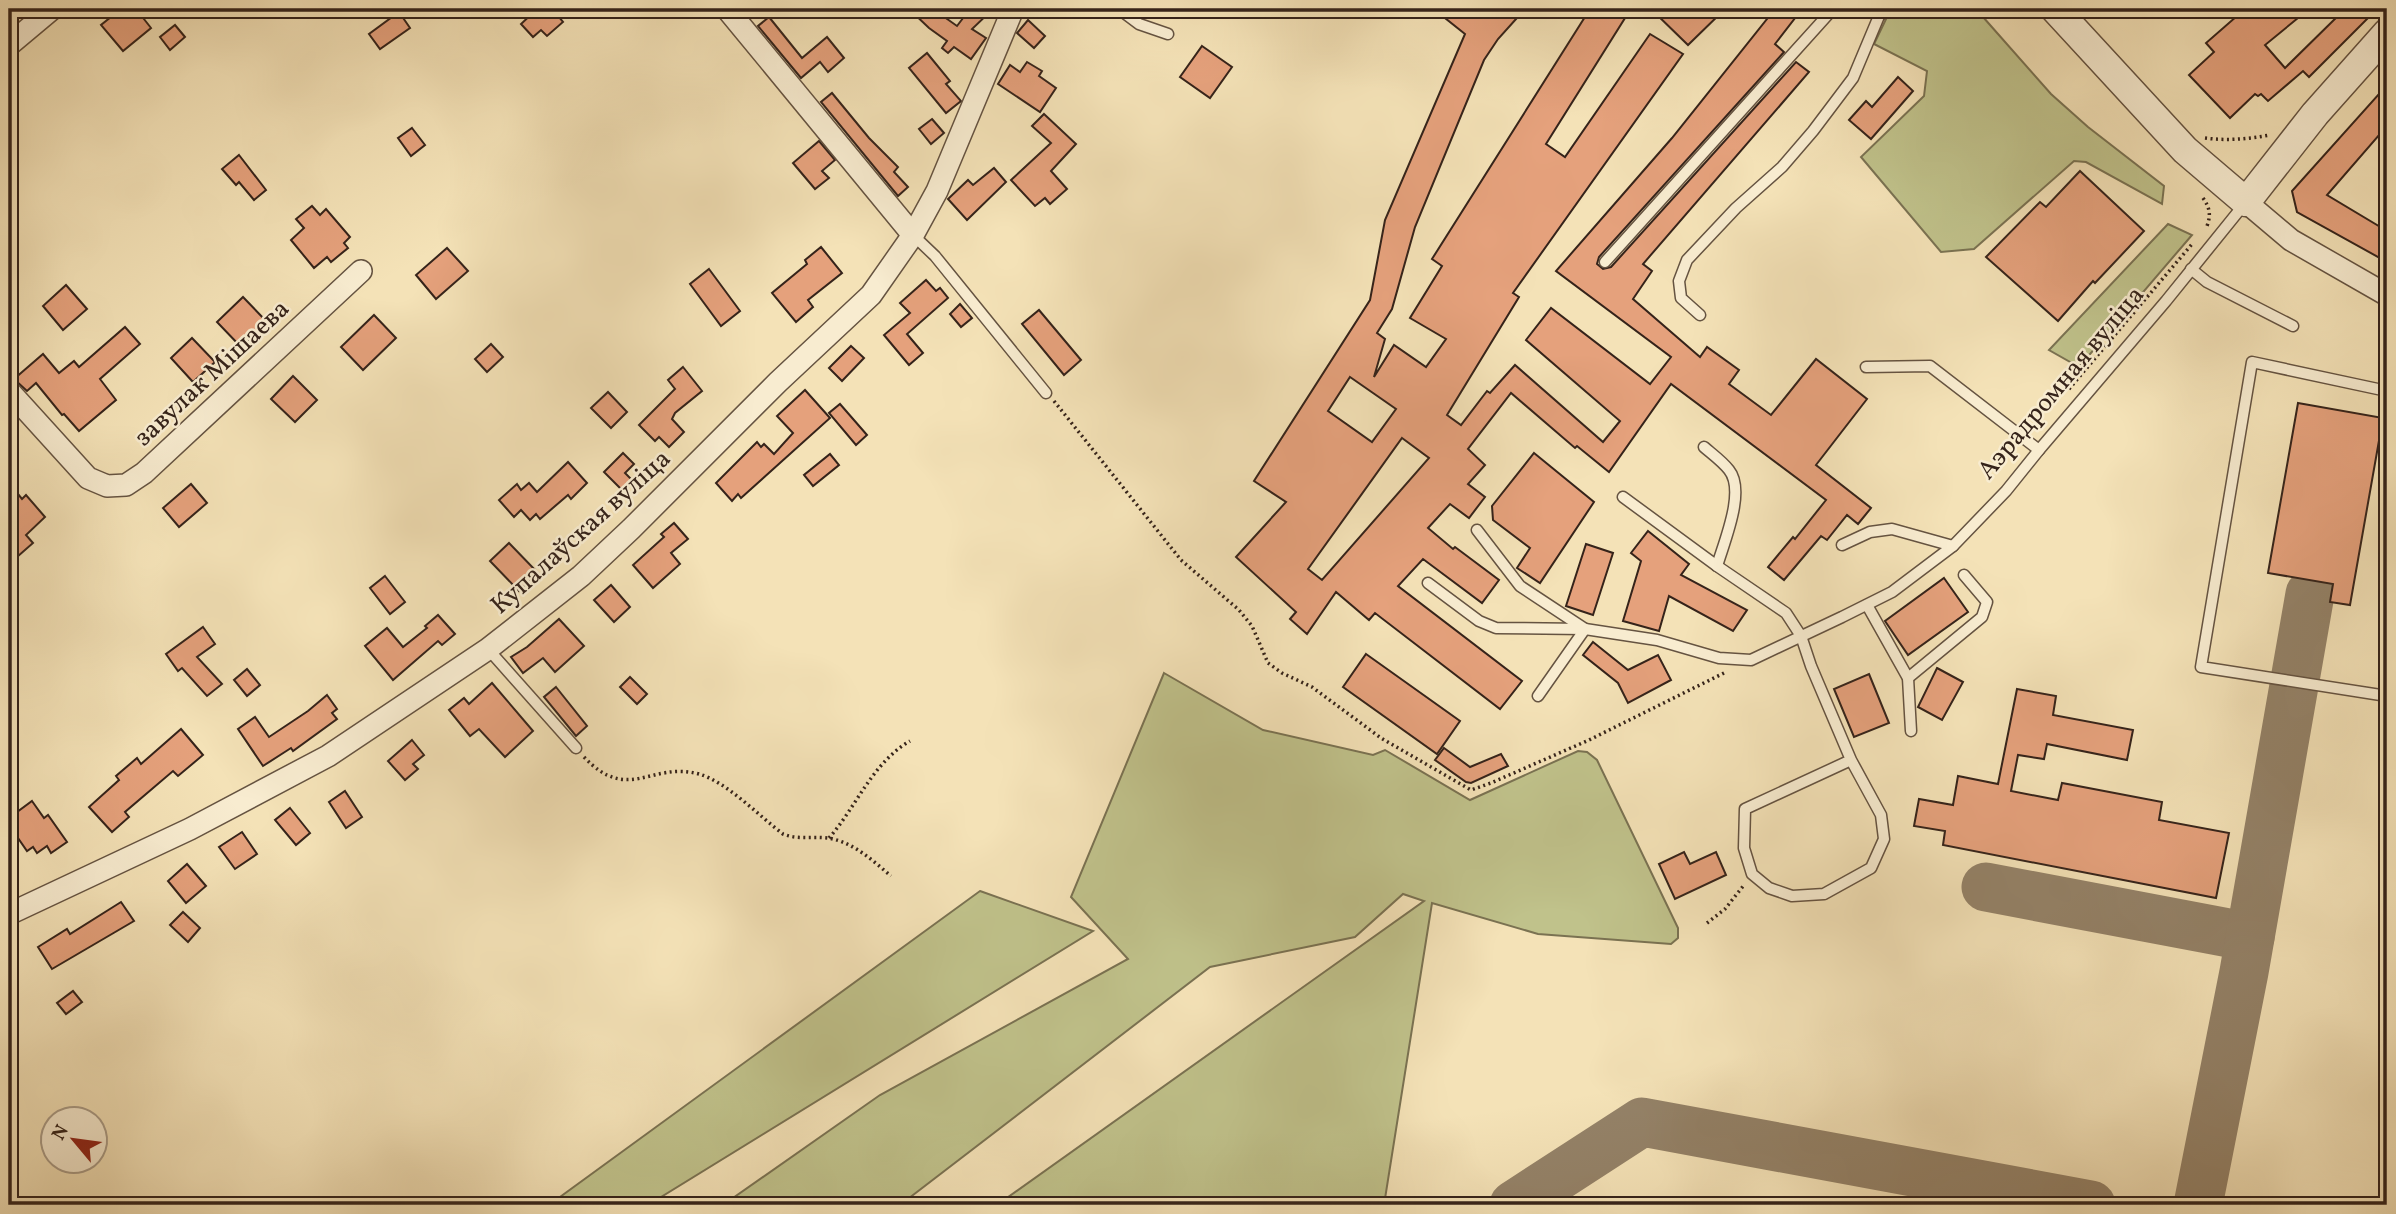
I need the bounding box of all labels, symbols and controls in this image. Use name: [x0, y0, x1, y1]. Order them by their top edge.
street label: Аэрадромная вуліца: [1970, 279, 2153, 488]
street label: завулак Мішаева: [127, 292, 298, 455]
street label: Купалаўская вуліца: [483, 442, 679, 623]
north arrow: [38, 1106, 108, 1176]
text: N: [46, 1120, 76, 1145]

